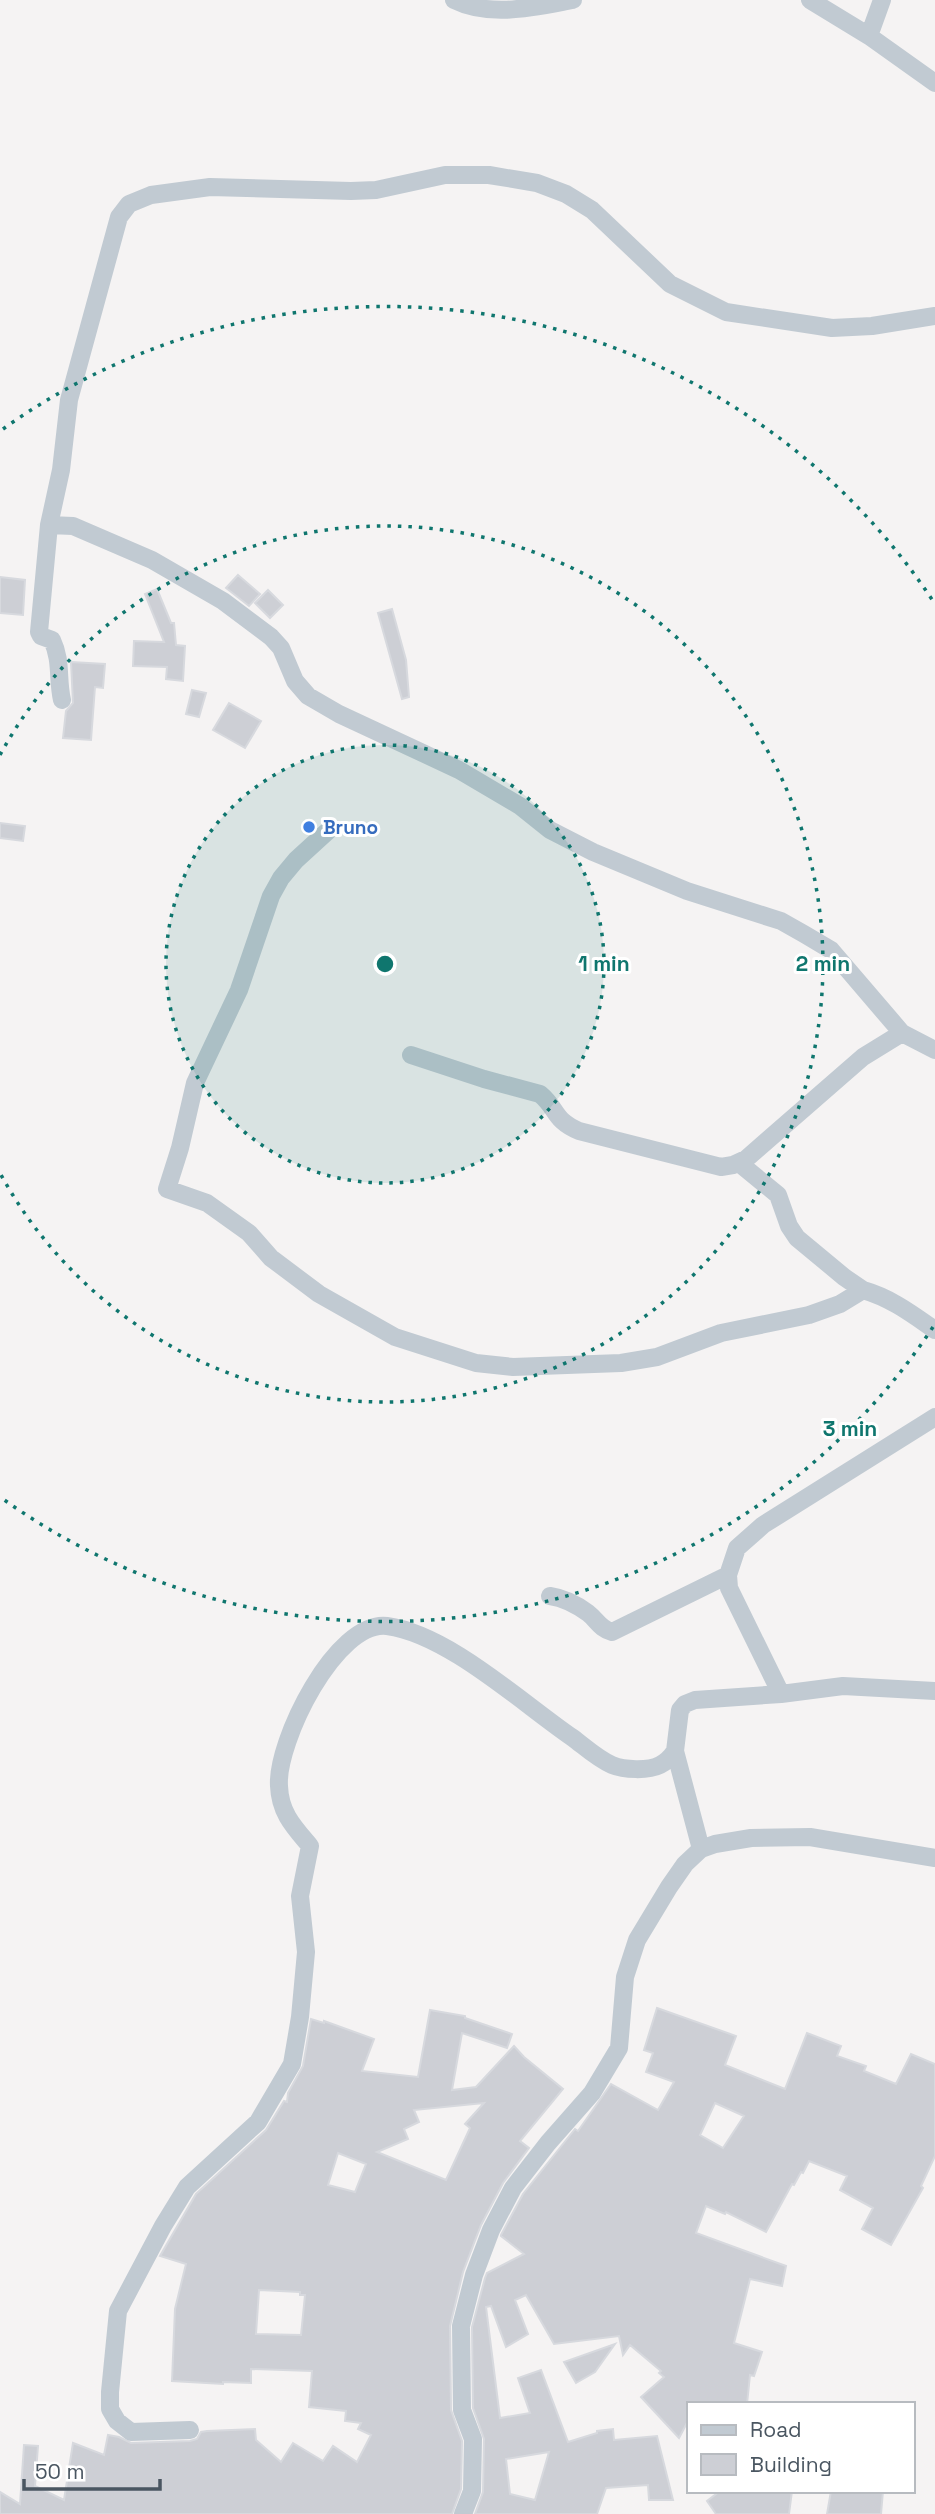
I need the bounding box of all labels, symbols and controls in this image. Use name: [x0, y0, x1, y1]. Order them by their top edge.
place label: Bruno: [323, 815, 378, 840]
marker: Bruno: [301, 819, 317, 835]
text: 1 min: [578, 950, 630, 977]
text: 2 min: [796, 950, 850, 977]
centre of rings: [373, 952, 397, 976]
text: 3 min: [823, 1415, 877, 1442]
legend: [687, 2402, 914, 2493]
text: Road: [750, 2416, 802, 2443]
scale bar: [24, 2448, 161, 2492]
text: Building: [750, 2451, 832, 2478]
text: 50 m: [35, 2458, 85, 2485]

